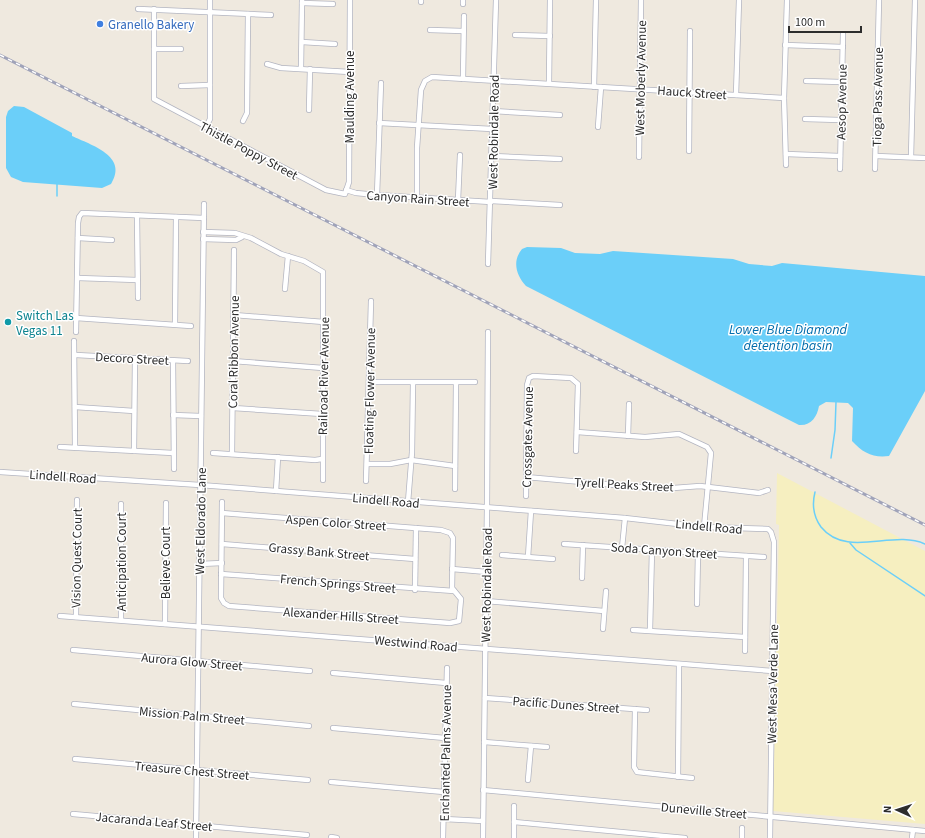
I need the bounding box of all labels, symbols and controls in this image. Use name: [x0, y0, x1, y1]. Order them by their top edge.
scale bar: [789, 8, 861, 34]
text: 100 m: [795, 14, 825, 31]
place label: Granello Bakery: [108, 16, 194, 34]
marker: Granello Bakery: [95, 19, 105, 29]
street label: West Moberly Avenue: [631, 20, 651, 136]
street label: Tioga Pass Avenue: [868, 47, 888, 147]
street label: Maulding Avenue: [341, 50, 359, 144]
street label: Aesop Avenue: [832, 64, 852, 140]
street label: West Robindale Road: [484, 75, 504, 190]
street label: Hauck Street: [657, 82, 728, 104]
street label: Thistle Poppy Street: [196, 117, 301, 185]
street label: Canyon Rain Street: [366, 186, 471, 212]
street label: Coral Ribbon Avenue: [224, 295, 244, 409]
place label: Switch Las Vegas 11: [16, 307, 74, 340]
marker: Switch Las Vegas 11: [3, 317, 13, 327]
street label: Railroad River Avenue: [314, 317, 334, 435]
water label: Lower Blue Diamond detention basin: [729, 320, 848, 356]
street label: Floating Flower Avenue: [360, 328, 380, 454]
street label: Decoro Street: [95, 348, 170, 370]
street label: Crossgates Avenue: [518, 386, 538, 488]
street label: Lindell Road: [29, 466, 97, 488]
street label: West Eldorado Lane: [191, 467, 211, 575]
street label: Tyrell Peaks Street: [574, 473, 675, 497]
street label: Lindell Road: [352, 489, 420, 513]
street label: Vision Quest Court: [67, 507, 87, 608]
street label: Aspen Color Street: [285, 511, 387, 536]
street label: Anticipation Court: [113, 512, 131, 612]
street label: Lindell Road: [675, 515, 743, 539]
street label: Believe Court: [157, 526, 175, 599]
street label: West Robindale Road: [477, 528, 497, 643]
street label: Soda Canyon Street: [610, 538, 718, 564]
street label: Grassy Bank Street: [268, 539, 371, 565]
street label: French Springs Street: [279, 570, 397, 598]
street label: Alexander Hills Street: [283, 603, 400, 629]
street label: West Mesa Verde Lane: [763, 624, 783, 744]
street label: Westwind Road: [373, 631, 458, 657]
street label: Aurora Glow Street: [140, 649, 244, 675]
street label: Enchanted Palms Avenue: [436, 685, 456, 822]
street label: Pacific Dunes Street: [512, 692, 621, 718]
street label: Mission Palm Street: [138, 702, 246, 730]
street label: Treasure Chest Street: [134, 757, 251, 785]
north arrow: [877, 790, 917, 830]
street label: Duneville Street: [660, 798, 748, 824]
text: N: [880, 805, 895, 814]
street label: Jacaranda Leaf Street: [95, 808, 214, 836]

